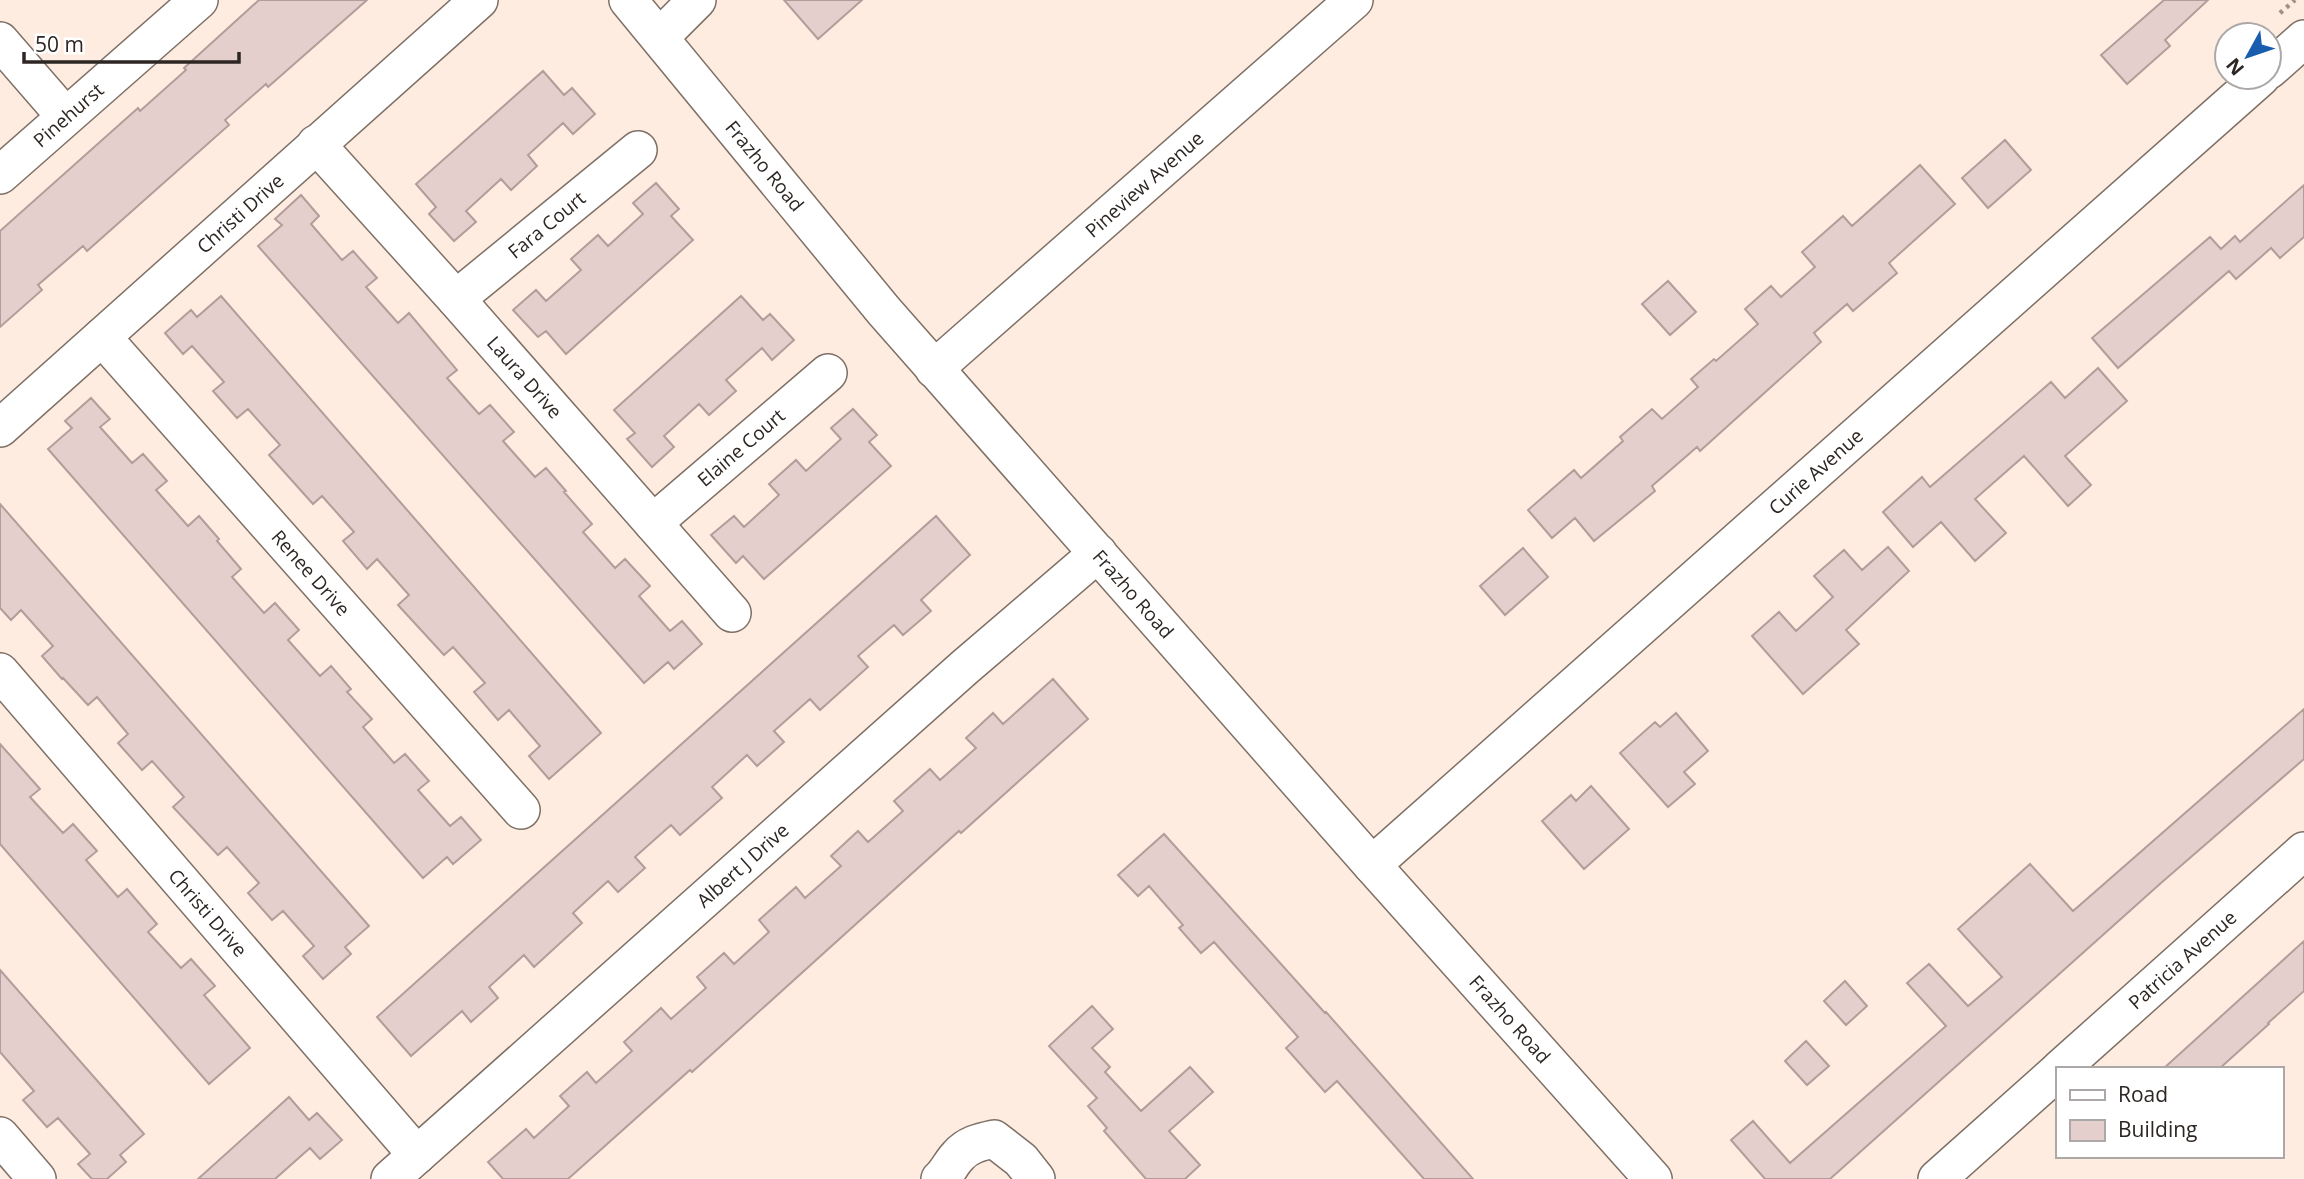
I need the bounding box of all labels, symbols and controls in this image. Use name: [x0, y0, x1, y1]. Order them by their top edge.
scale bar: [24, 21, 240, 65]
north arrow: [2213, 21, 2283, 91]
text: 50 m: [35, 30, 84, 58]
text: N: [2220, 53, 2250, 81]
street label: Pinehurst: [28, 77, 109, 153]
street label: Frazho Road: [720, 115, 810, 217]
street label: Pineview Avenue: [1080, 125, 1209, 243]
street label: Christi Drive: [191, 168, 289, 259]
street label: Fara Court: [502, 185, 591, 264]
street label: Laura Drive: [481, 330, 568, 424]
street label: Elaine Court: [692, 402, 791, 492]
street label: Curie Avenue: [1763, 423, 1869, 521]
street label: Renee Drive: [266, 524, 356, 621]
street label: Frazho Road: [1087, 544, 1180, 644]
street label: Albert J Drive: [691, 817, 794, 913]
street label: Christi Drive: [163, 863, 253, 962]
street label: Patricia Avenue: [2123, 904, 2242, 1015]
street label: Frazho Road: [1463, 969, 1556, 1069]
legend: [2056, 1067, 2283, 1158]
text: Road: [2118, 1080, 2168, 1108]
text: Building: [2118, 1115, 2197, 1143]

